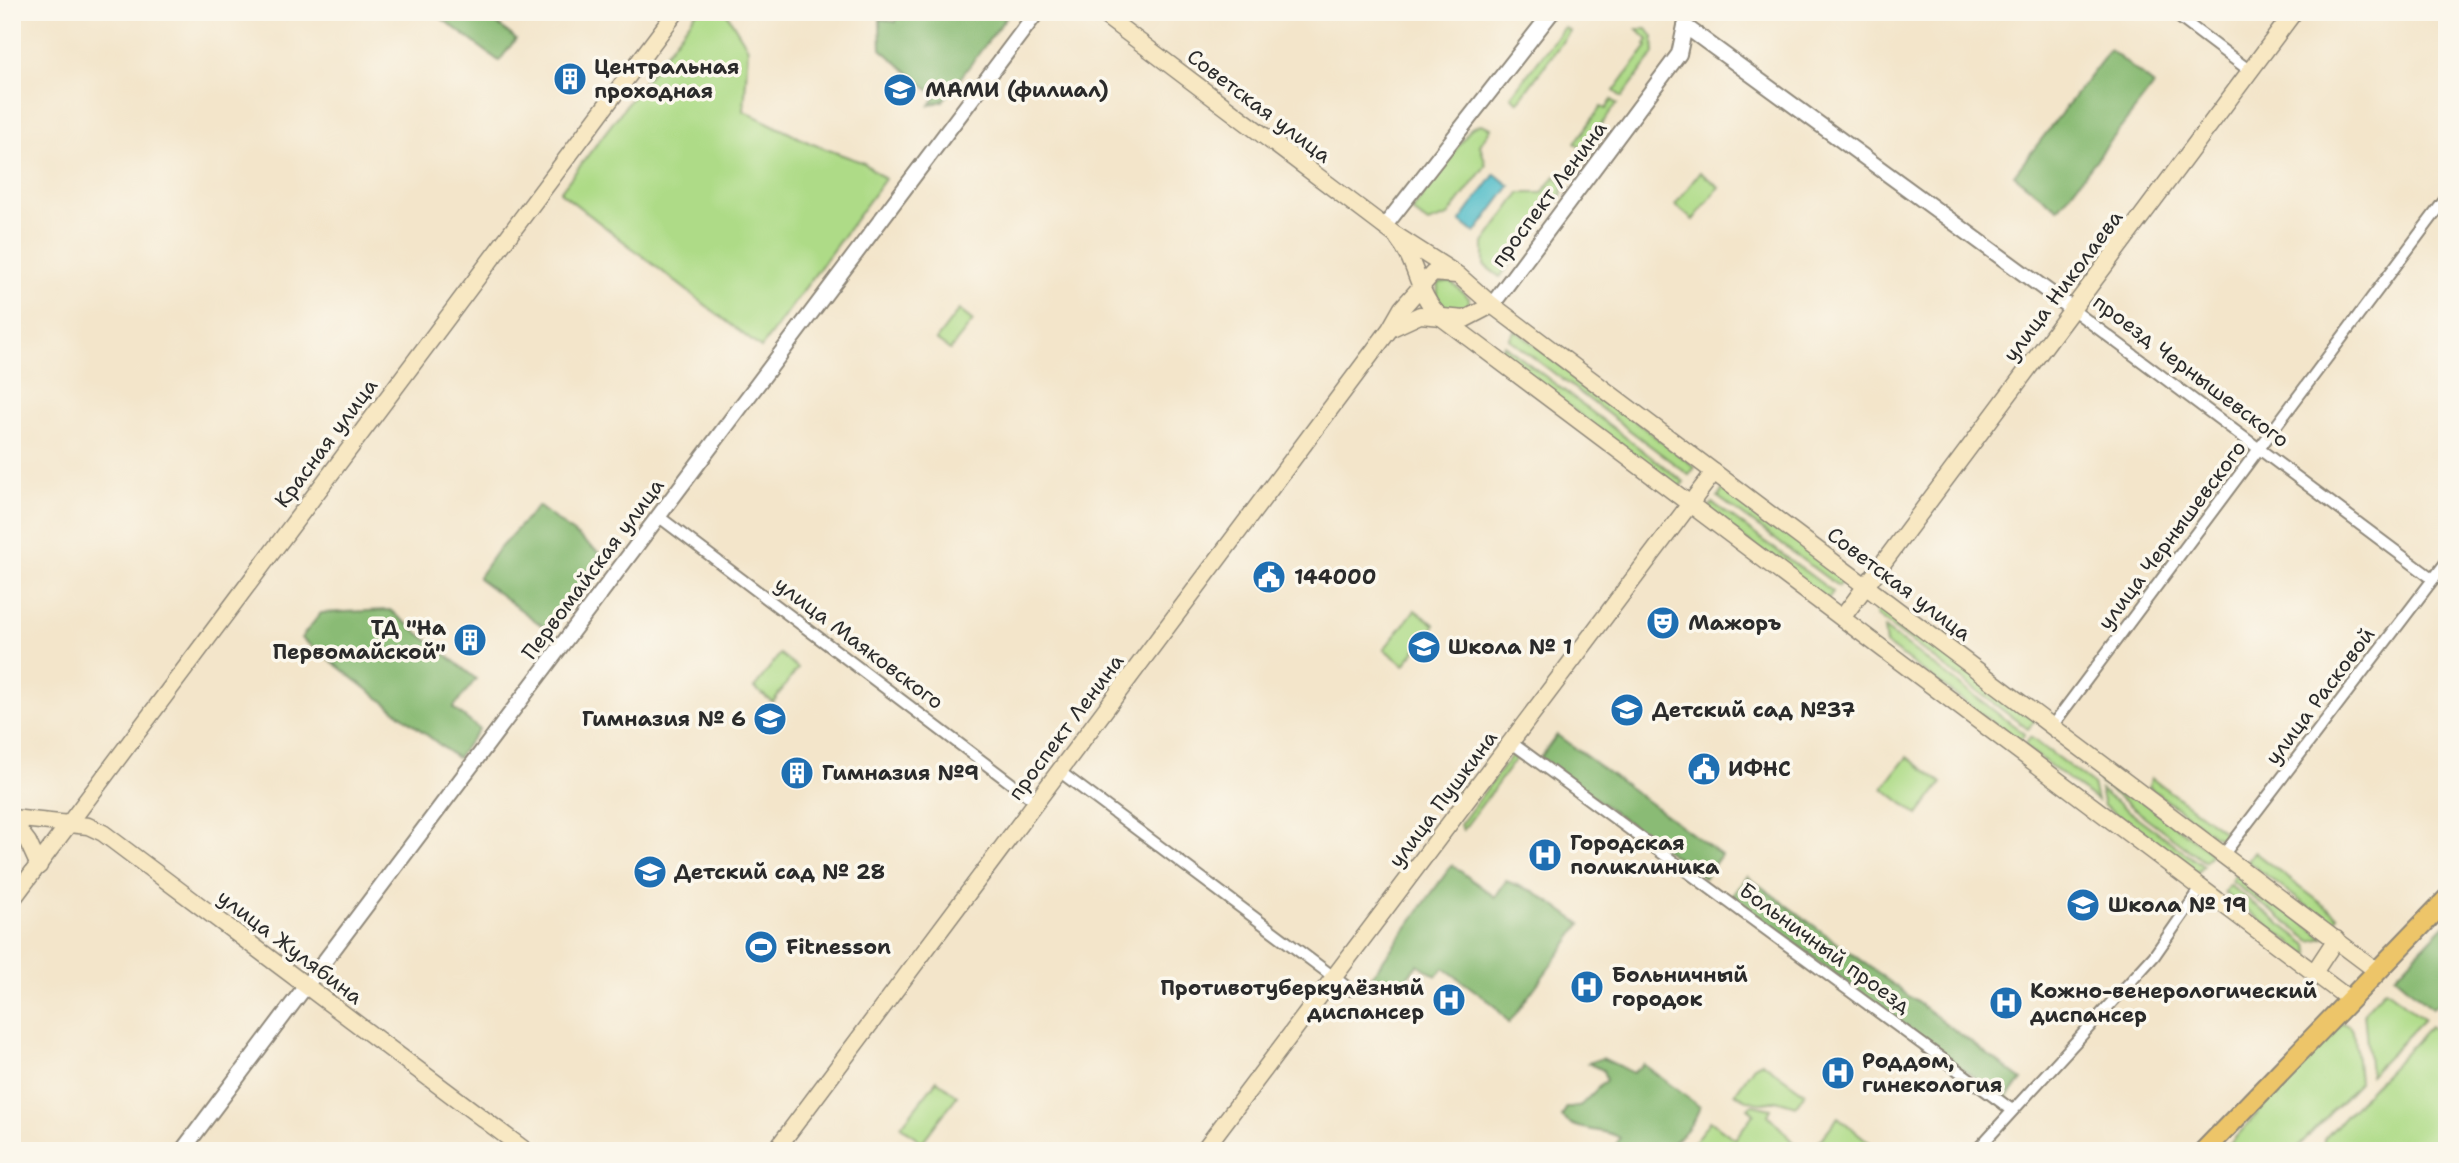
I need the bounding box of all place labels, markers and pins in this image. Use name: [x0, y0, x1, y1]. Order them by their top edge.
place label: Центральная проходная: [594, 53, 739, 105]
building icon: Центральная проходная: [551, 60, 589, 98]
school or university icon: МАМИ (филиал): [881, 71, 919, 109]
place label: МАМИ (филиал): [925, 76, 1109, 104]
public building icon: 144000: [1250, 558, 1288, 596]
place label: 144000: [1294, 563, 1376, 591]
theatre icon: Мажоръ: [1644, 604, 1682, 642]
place label: Мажоръ: [1688, 609, 1781, 637]
place label: ТД "На Первомайской": [273, 614, 447, 666]
building icon: ТД "На Первомайской": [451, 621, 489, 659]
school or university icon: Школа № 1: [1405, 628, 1443, 666]
place label: Школа № 1: [1448, 633, 1572, 661]
school or university icon: Детский сад №37: [1608, 691, 1646, 729]
place label: Детский сад №37: [1652, 696, 1856, 724]
school or university icon: Гимназия № 6: [751, 700, 789, 738]
place label: Гимназия № 6: [582, 705, 746, 733]
public building icon: ИФНС: [1685, 750, 1723, 788]
building icon: Гимназия №9: [778, 754, 816, 792]
place label: ИФНС: [1728, 755, 1791, 783]
place label: Гимназия №9: [822, 759, 979, 787]
place label: Городская поликлиника: [1570, 829, 1720, 881]
hospital icon: Городская поликлиника: [1526, 836, 1564, 874]
school or university icon: Детский сад № 28: [631, 853, 669, 891]
place label: Детский сад № 28: [674, 858, 885, 886]
school or university icon: Школа № 19: [2064, 886, 2102, 924]
place label: Школа № 19: [2108, 891, 2247, 919]
sports icon: Fitnesson: [742, 928, 780, 966]
place label: Fitnesson: [786, 933, 891, 961]
place label: Больничный городок: [1612, 961, 1748, 1013]
hospital icon: Больничный городок: [1568, 968, 1606, 1006]
place label: Противотуберкулёзный диспансер: [1161, 974, 1424, 1026]
place label: Кожно-венерологический диспансер: [2030, 977, 2318, 1029]
hospital icon: Противотуберкулёзный диспансер: [1430, 981, 1468, 1019]
hospital icon: Кожно-венерологический диспансер: [1987, 984, 2025, 1022]
place label: Роддом, гинекология: [1862, 1047, 2002, 1099]
hospital icon: Роддом, гинекология: [1819, 1054, 1857, 1092]

